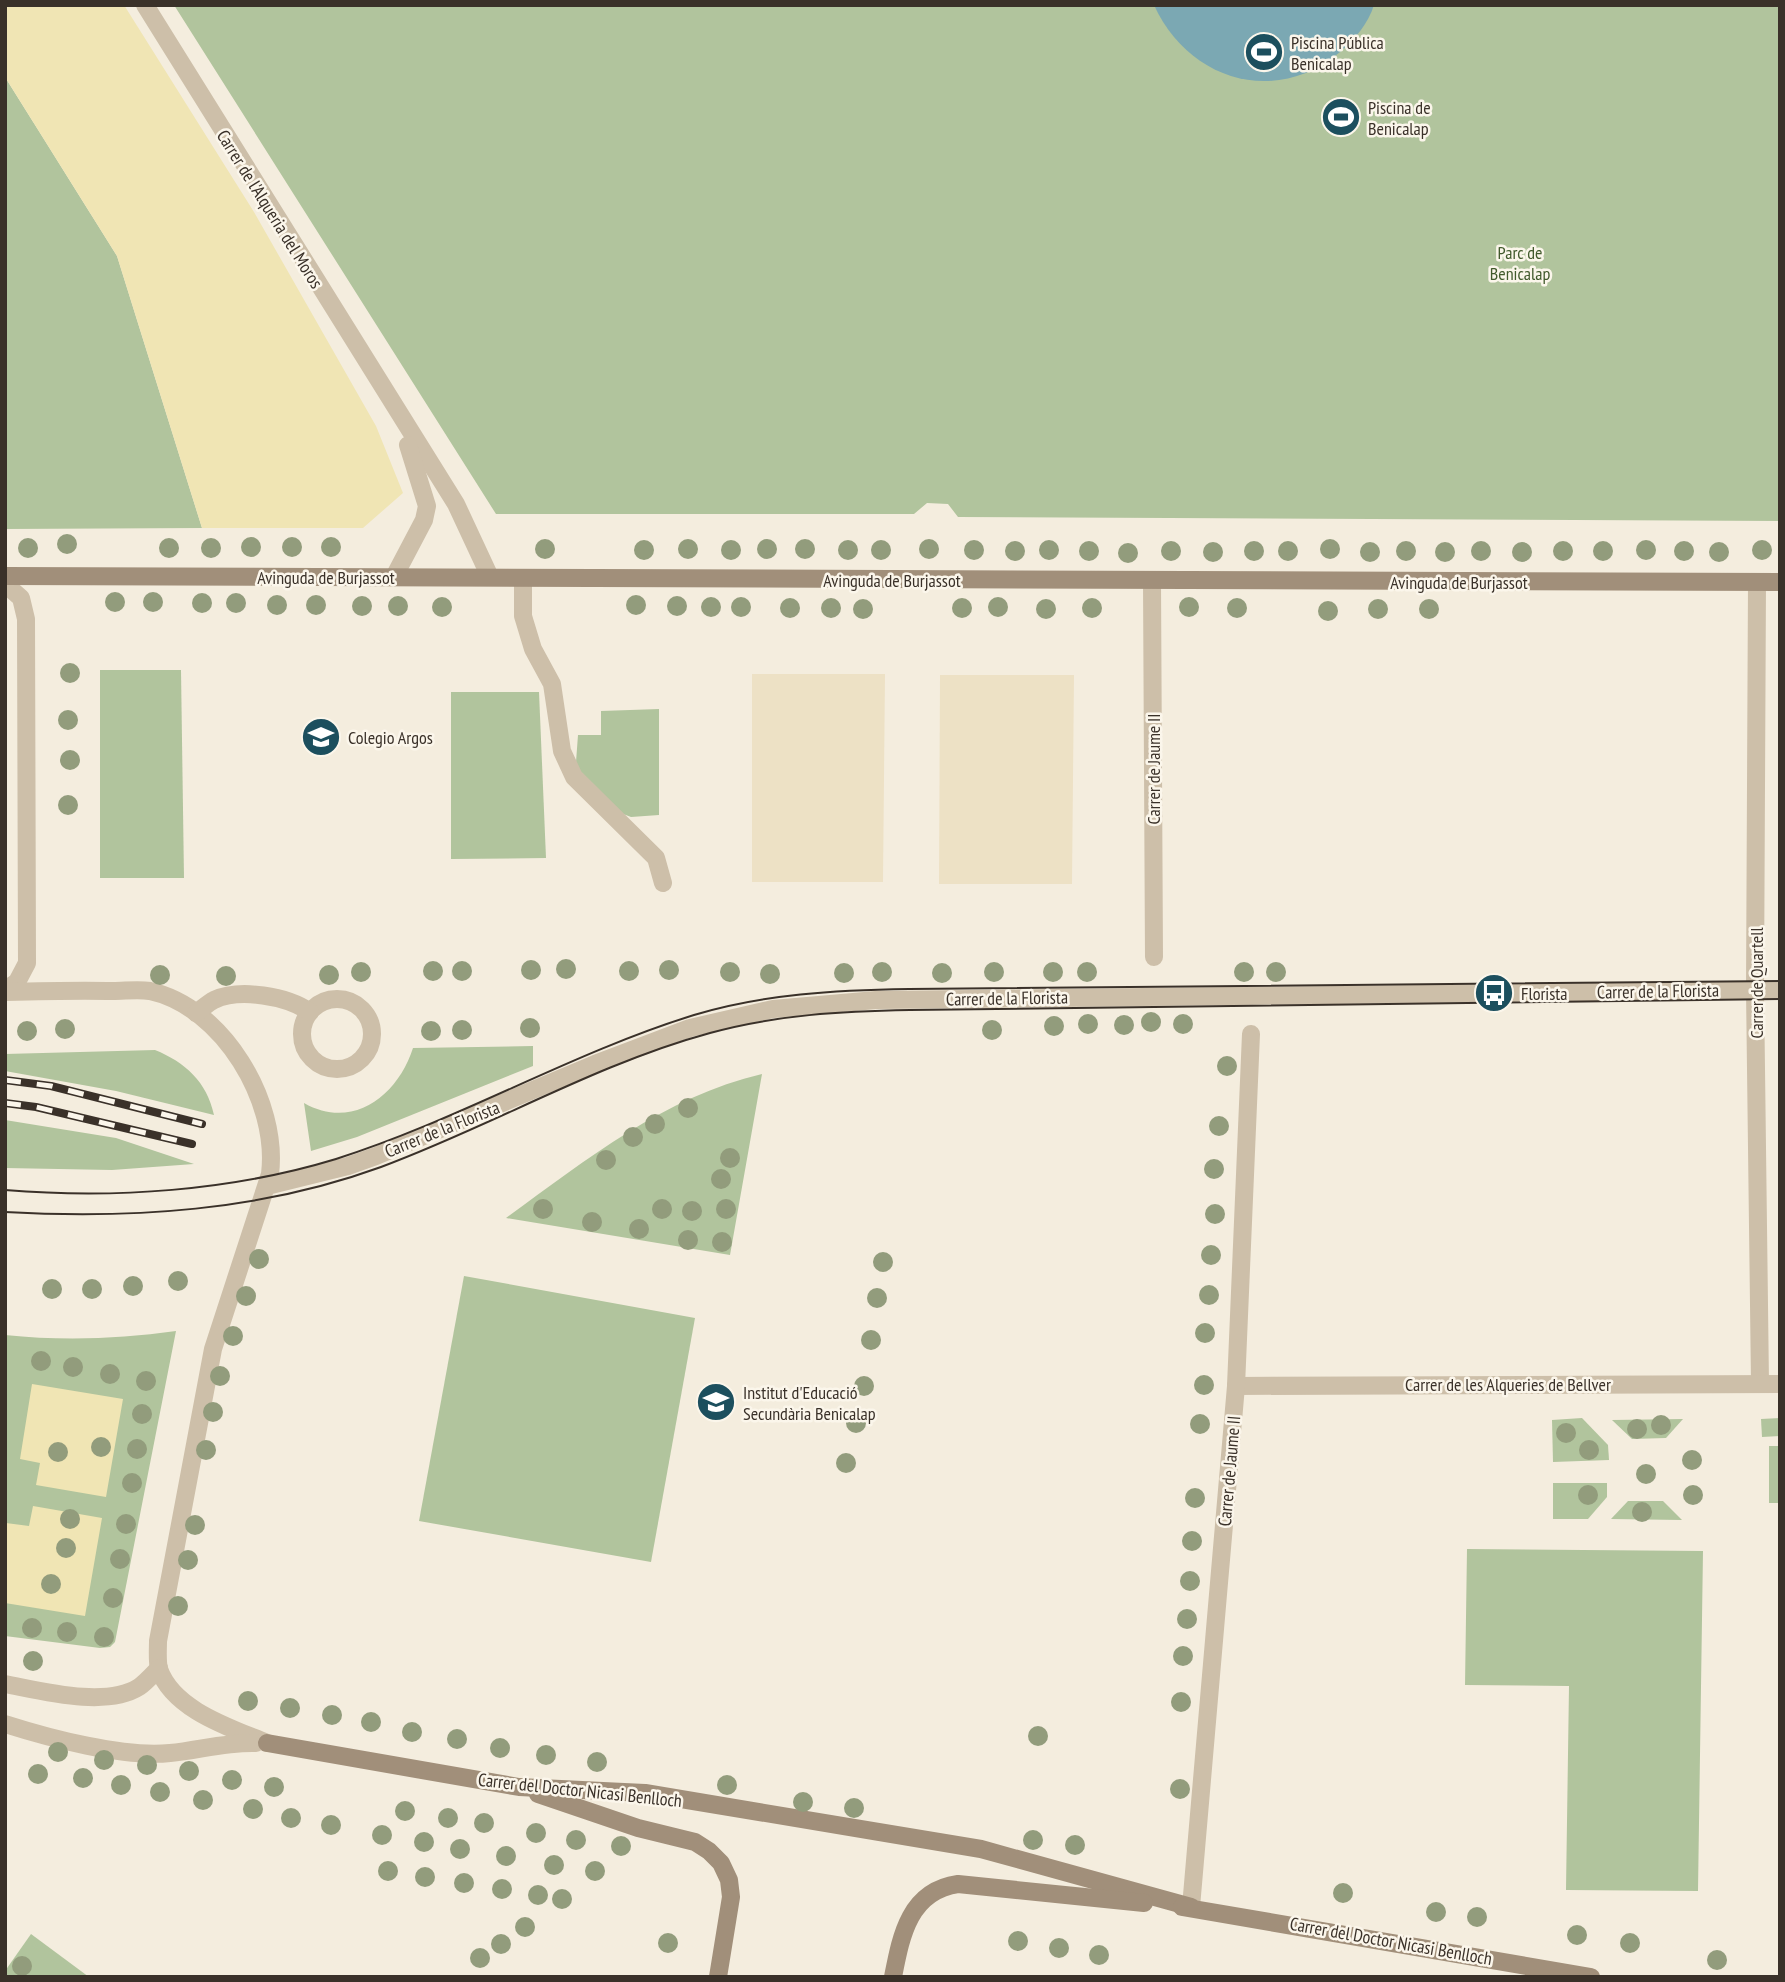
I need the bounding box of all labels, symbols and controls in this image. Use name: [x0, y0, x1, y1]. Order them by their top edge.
sports icon: Piscina Pública Benicalap: [1243, 31, 1285, 73]
place label: Piscina Pública Benicalap: [1291, 31, 1384, 75]
sports icon: Piscina de Benicalap: [1320, 96, 1362, 138]
place label: Piscina de Benicalap: [1368, 96, 1431, 140]
street label: Carrer de l'Alqueria del Moros: [212, 125, 328, 293]
park label: Parc de Benicalap: [1490, 241, 1550, 285]
street label: Avinguda de Burjassot: [257, 566, 395, 589]
street label: Avinguda de Burjassot: [823, 569, 961, 592]
street label: Avinguda de Burjassot: [1390, 571, 1528, 594]
street label: Carrer de Jaume II: [1142, 713, 1165, 825]
school or university icon: Colegio Argos: [300, 716, 342, 758]
place label: Colegio Argos: [348, 726, 433, 749]
street label: Carrer de Quartell: [1745, 927, 1768, 1039]
bus stop icon: Florista: [1473, 972, 1515, 1014]
street label: Carrer de la Florista: [1597, 978, 1719, 1004]
place label: Florista: [1521, 982, 1567, 1005]
street label: Carrer de la Florista: [946, 985, 1068, 1011]
street label: Carrer de la Florista: [381, 1095, 503, 1163]
street label: Carrer de les Alqueries de Bellver: [1405, 1373, 1611, 1396]
school or university icon: Institut d'Educació Secundària Benicalap: [695, 1381, 737, 1423]
place label: Institut d'Educació Secundària Benicalap: [743, 1381, 876, 1425]
street label: Carrer de Jaume II: [1213, 1415, 1245, 1527]
street label: Carrer del Doctor Nicasi Benlloch: [477, 1768, 683, 1812]
street label: Carrer del Doctor Nicasi Benlloch: [1288, 1912, 1494, 1970]

